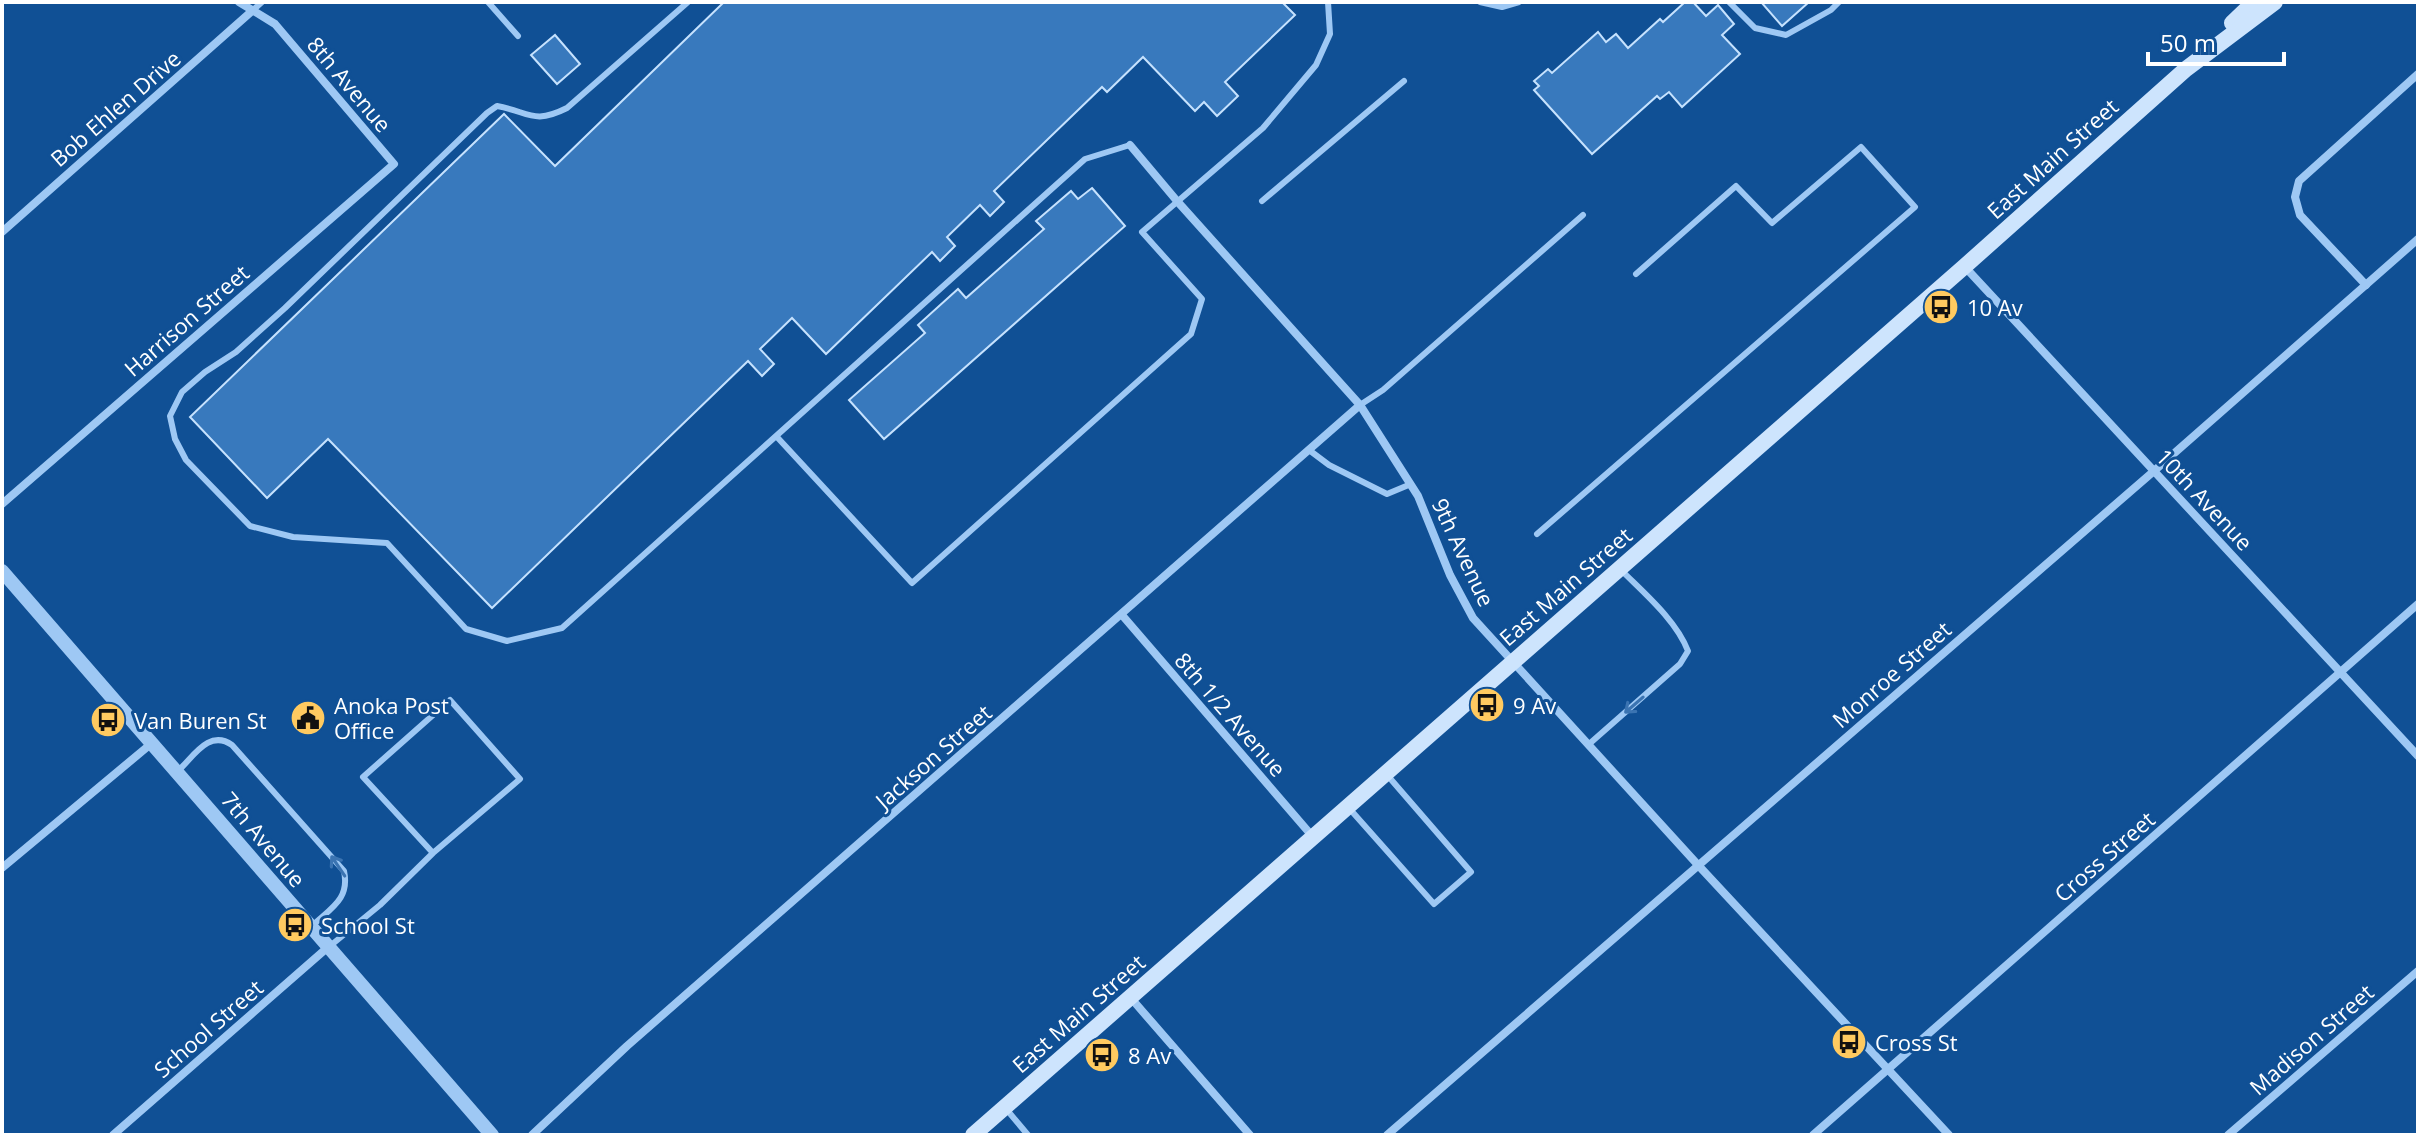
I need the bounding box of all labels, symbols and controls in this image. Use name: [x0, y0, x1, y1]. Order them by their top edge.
scale bar: [2148, 16, 2284, 66]
text: 50 m: [2160, 26, 2216, 59]
street label: 8th Avenue: [301, 30, 399, 138]
street label: Bob Ehlen Drive: [44, 43, 186, 173]
street label: East Main Street: [1980, 91, 2124, 225]
street label: Harrison Street: [117, 257, 255, 383]
bus stop icon: 10 Av: [1922, 288, 1960, 326]
place label: 10 Av: [1967, 292, 2023, 322]
street label: 10th Avenue: [2150, 442, 2260, 556]
street label: 9th Avenue: [1426, 493, 1502, 611]
street label: East Main Street: [1492, 520, 1638, 652]
street label: Monroe Street: [1825, 614, 1957, 734]
street label: 8th 1/2 Avenue: [1169, 646, 1293, 782]
bus stop icon: 9 Av: [1468, 686, 1506, 724]
place label: Anoka Post Office: [334, 690, 449, 745]
place label: 9 Av: [1513, 690, 1556, 720]
one-way arrow: [1625, 695, 1645, 713]
street label: Jackson Street: [867, 697, 998, 816]
public building icon: Anoka Post Office: [289, 699, 327, 737]
bus stop icon: Van Buren St: [89, 701, 127, 739]
place label: Van Buren St: [134, 705, 267, 735]
street label: 7th Avenue: [215, 785, 313, 893]
street label: Cross Street: [2047, 804, 2161, 908]
one-way arrow: [329, 856, 346, 878]
bus stop icon: School St: [276, 906, 314, 944]
place label: School St: [321, 910, 415, 940]
street label: East Main Street: [1005, 947, 1151, 1079]
street label: School Street: [147, 972, 269, 1084]
street label: Madison Street: [2243, 977, 2380, 1101]
bus stop icon: Cross St: [1830, 1023, 1868, 1061]
place label: Cross St: [1875, 1027, 1958, 1057]
bus stop icon: 8 Av: [1083, 1036, 1121, 1074]
place label: 8 Av: [1128, 1040, 1171, 1070]

